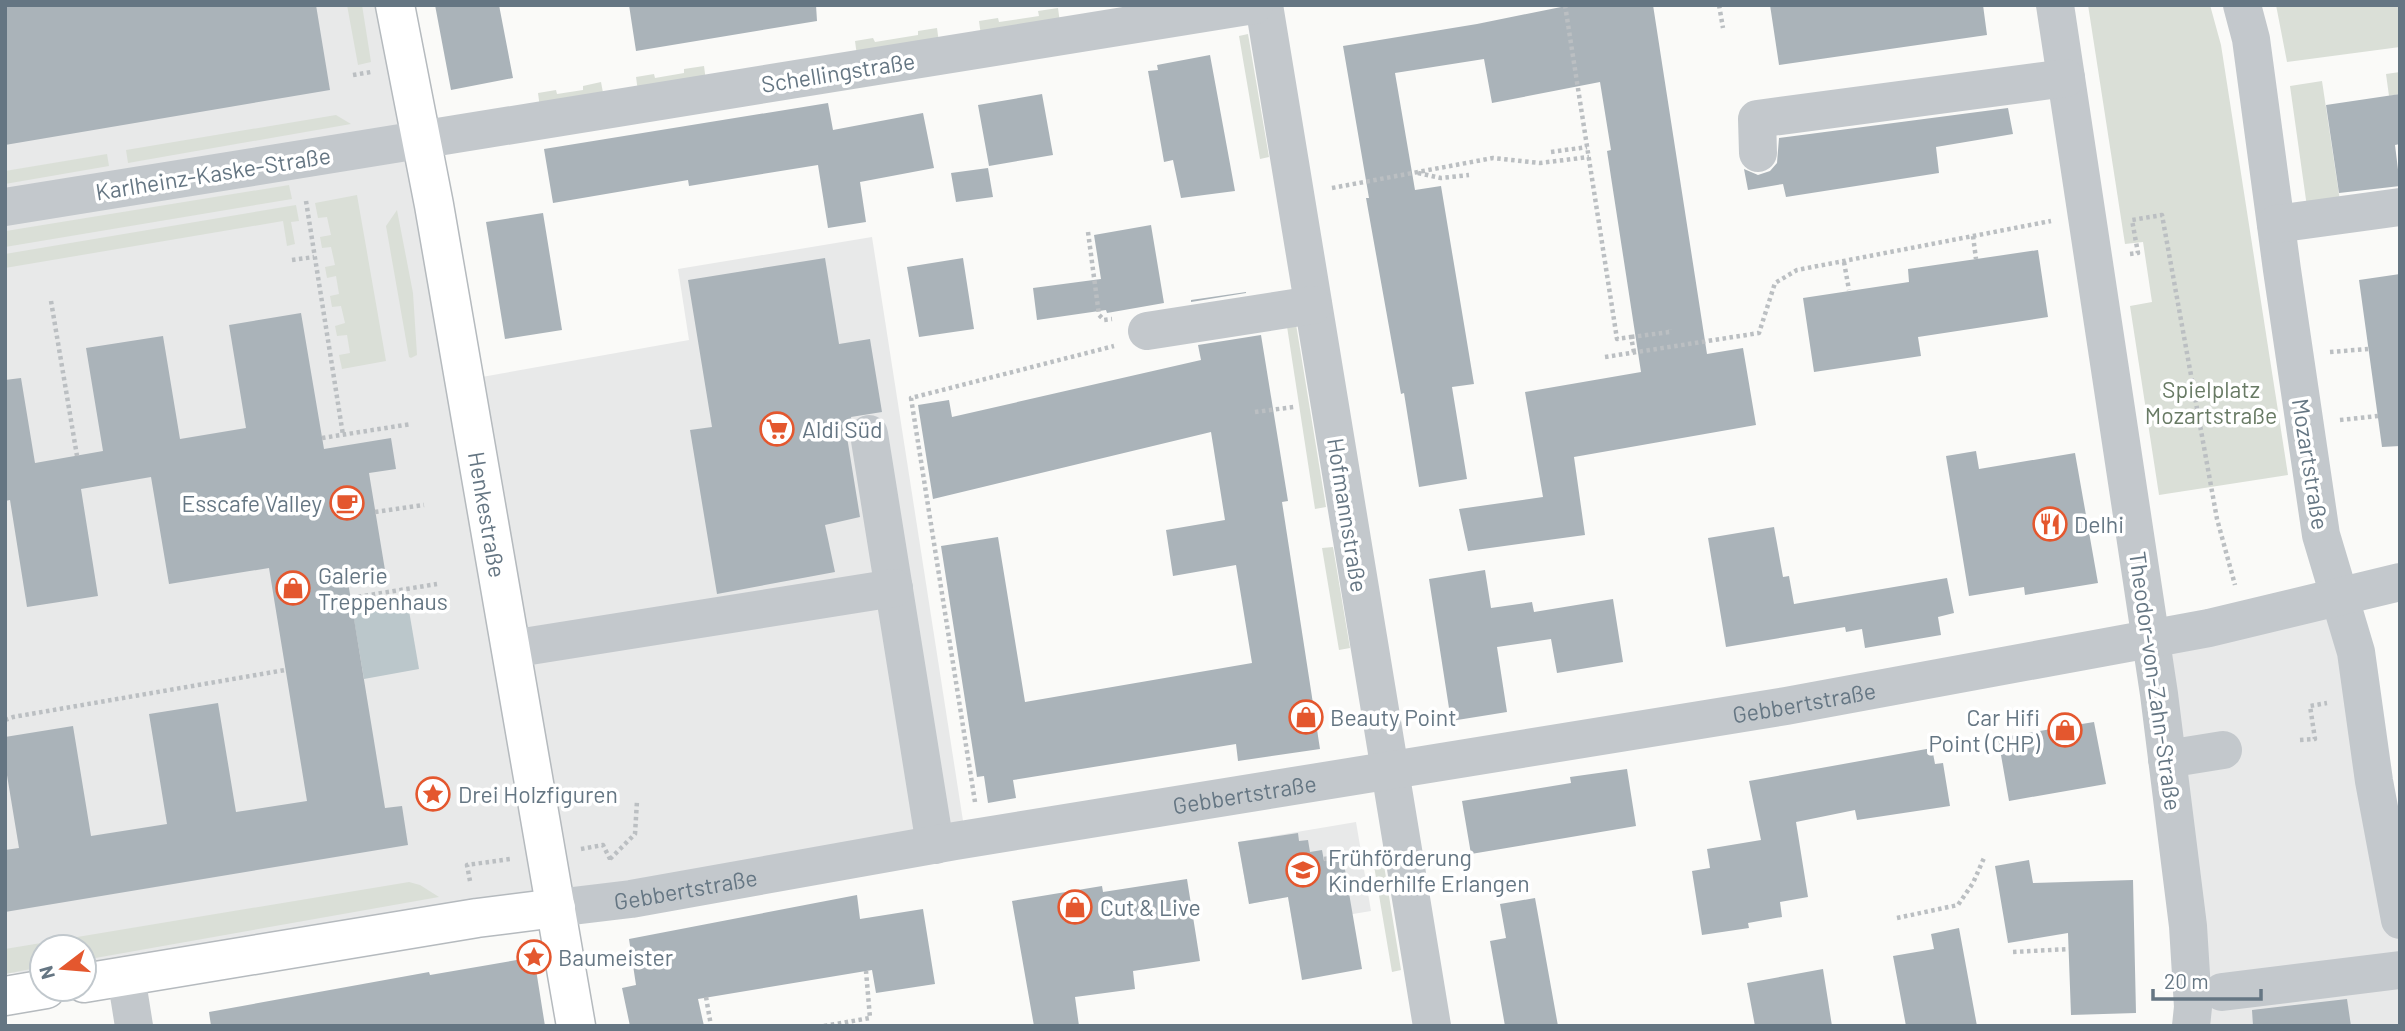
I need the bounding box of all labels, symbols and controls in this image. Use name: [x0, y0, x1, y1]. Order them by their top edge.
street label: Schellingstraße: [759, 46, 917, 98]
street label: Karlheinz-Kaske-Straße: [93, 141, 333, 205]
park label: Spielplatz Mozartstraße: [2145, 375, 2277, 429]
street label: Mozartstraße: [2287, 396, 2335, 532]
supermarket icon: Aldi Süd: [758, 410, 796, 448]
place label: Aldi Süd: [802, 415, 883, 443]
street label: Hofmannstraße: [1322, 436, 1374, 594]
street label: Henkestraße: [463, 449, 512, 580]
cafe icon: Esscafe Valley: [328, 484, 366, 522]
place label: Esscafe Valley: [181, 489, 322, 517]
restaurant icon: Delhi: [2031, 505, 2069, 543]
place label: Delhi: [2074, 510, 2124, 538]
street label: Theodor-von-Zahn-Straße: [2124, 550, 2188, 812]
place label: Galerie Treppenhaus: [318, 561, 448, 615]
shop icon: Galerie Treppenhaus: [274, 569, 312, 607]
street label: Gebbertstraße: [1730, 676, 1878, 729]
shop icon: Beauty Point: [1287, 698, 1325, 736]
place label: Beauty Point: [1330, 703, 1457, 731]
place label: Car Hifi Point (CHP): [1928, 703, 2041, 757]
shop icon: Car Hifi Point (CHP): [2046, 711, 2084, 749]
street label: Gebbertstraße: [1171, 769, 1318, 819]
place icon: Drei Holzfiguren: [414, 775, 452, 813]
place label: Drei Holzfiguren: [458, 780, 618, 808]
place label: Frühförderung Kinderhilfe Erlangen: [1328, 843, 1530, 897]
school or university icon: Frühförderung Kinderhilfe Erlangen: [1284, 851, 1322, 889]
street label: Gebbertstraße: [612, 863, 760, 915]
shop icon: Cut & Live: [1056, 888, 1094, 926]
place label: Cut & Live: [1100, 893, 1201, 921]
north arrow: [28, 933, 98, 1003]
place icon: Baumeister: [515, 938, 553, 976]
place label: Baumeister: [558, 943, 674, 971]
scale bar: [2153, 958, 2262, 1002]
text: N: [33, 964, 59, 982]
text: 20 m: [2164, 968, 2209, 993]

